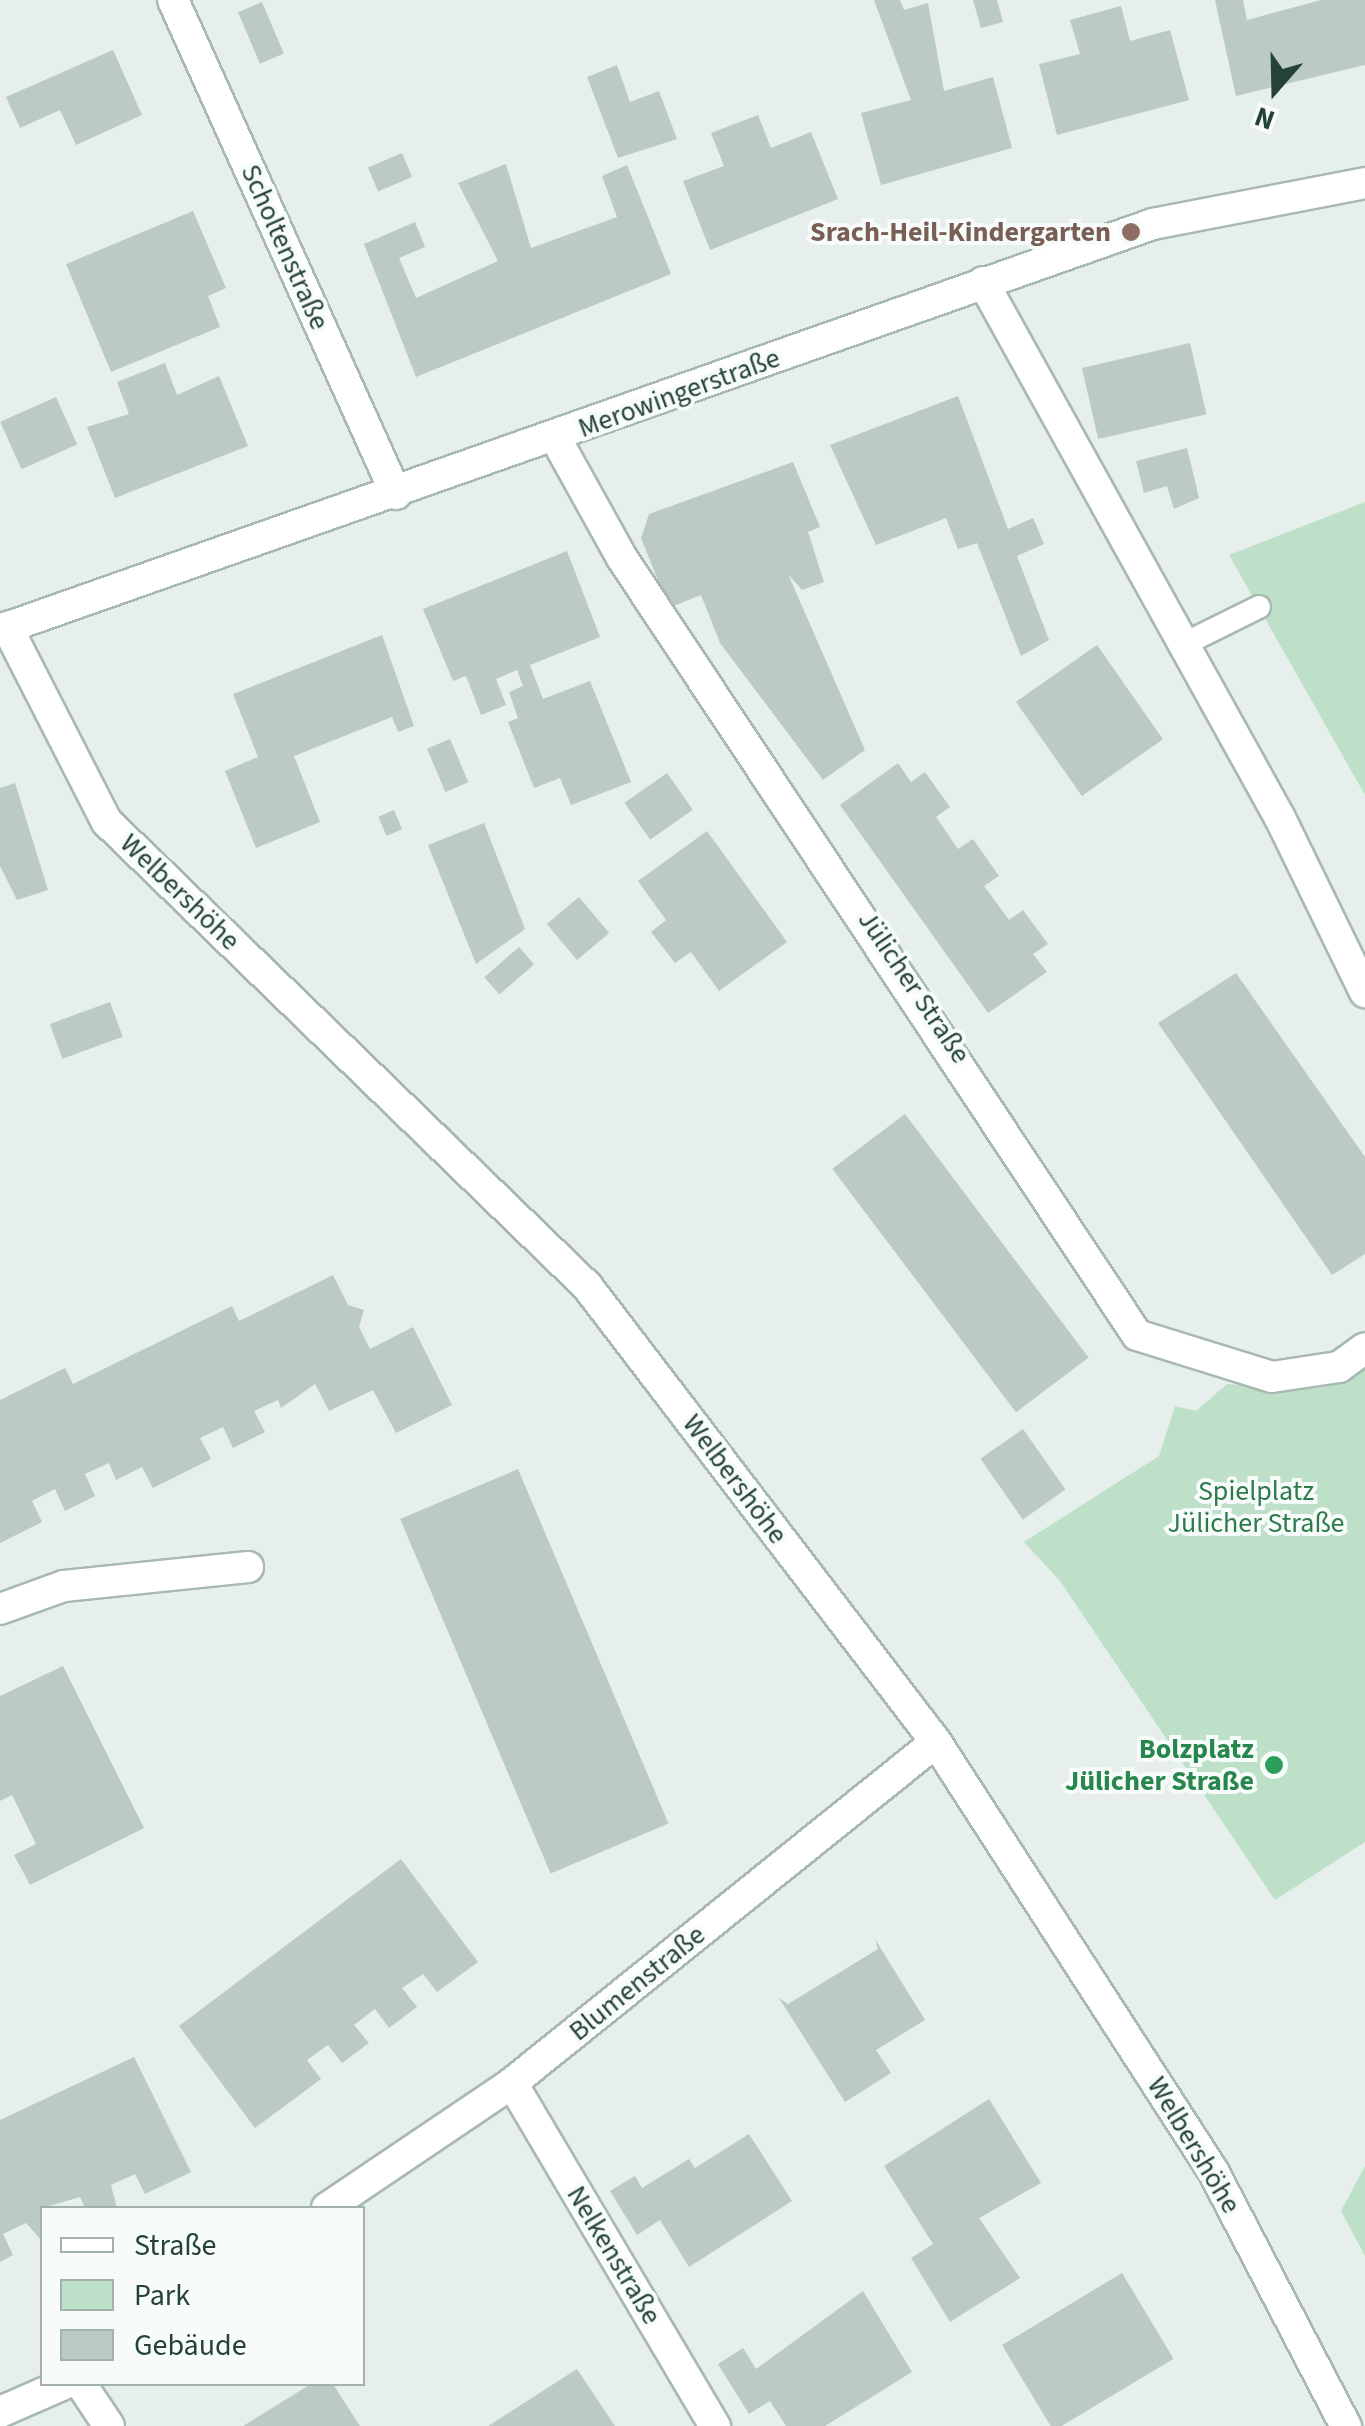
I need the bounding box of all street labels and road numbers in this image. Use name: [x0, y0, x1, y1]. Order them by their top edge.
street label: Scholtenstraße: [234, 159, 336, 335]
street label: Merowingerstraße: [574, 341, 784, 445]
street label: Welbershöhe: [113, 827, 247, 957]
street label: Jülicher Straße: [851, 904, 977, 1070]
street label: Welbershöhe: [675, 1408, 795, 1550]
street label: Blumenstraße: [562, 1918, 712, 2048]
street label: Welbershöhe: [1140, 2071, 1248, 2219]
street label: Nelkenstraße: [560, 2180, 668, 2330]

